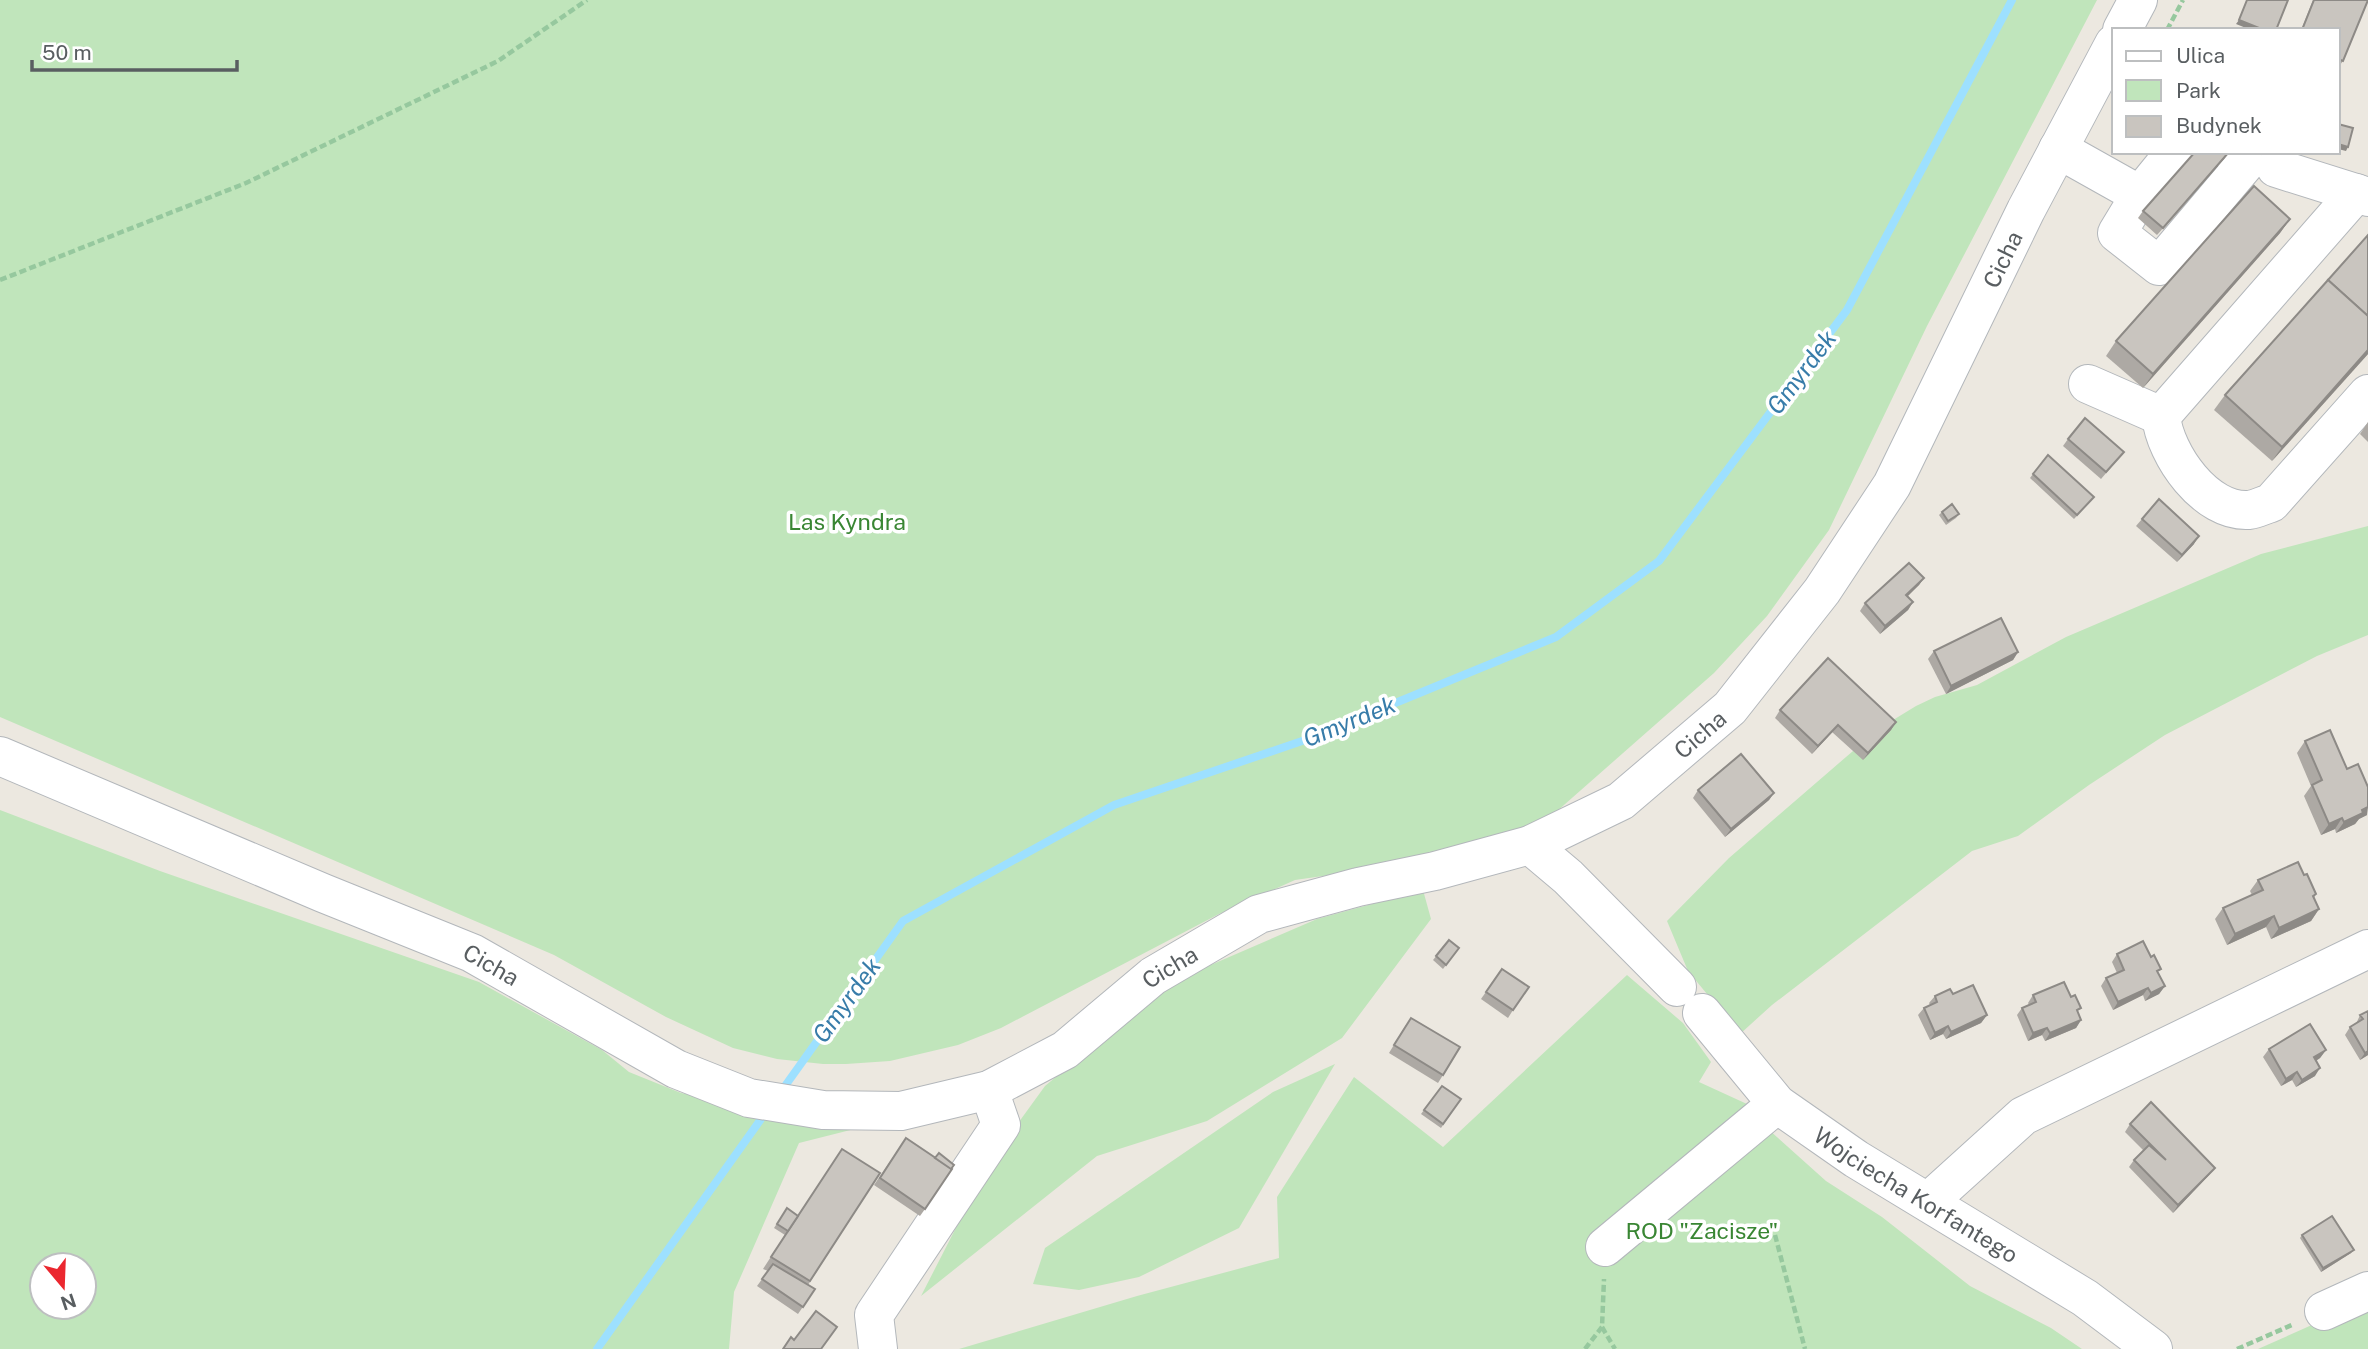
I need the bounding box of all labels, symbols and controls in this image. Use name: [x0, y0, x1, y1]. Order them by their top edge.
scale bar: [32, 28, 236, 72]
legend: [2112, 28, 2340, 154]
text: 50 m: [42, 40, 92, 65]
text: Ulica: [2176, 43, 2225, 68]
text: Park: [2176, 78, 2221, 103]
text: Budynek: [2176, 113, 2262, 138]
street label: Cicha: [1977, 226, 2027, 292]
water label: Gmyrdek: [1760, 325, 1842, 419]
park label: Las Kyndra: [788, 508, 906, 535]
water label: Gmyrdek: [1299, 690, 1399, 752]
street label: Cicha: [1668, 704, 1731, 764]
street label: Cicha: [459, 938, 524, 991]
street label: Cicha: [1136, 940, 1202, 993]
water label: Gmyrdek: [806, 952, 886, 1048]
street label: Wojciecha Korfantego: [1809, 1121, 2023, 1268]
park label: ROD "Zacisze": [1626, 1217, 1778, 1244]
north arrow: [28, 1251, 98, 1321]
text: N: [58, 1289, 79, 1315]

